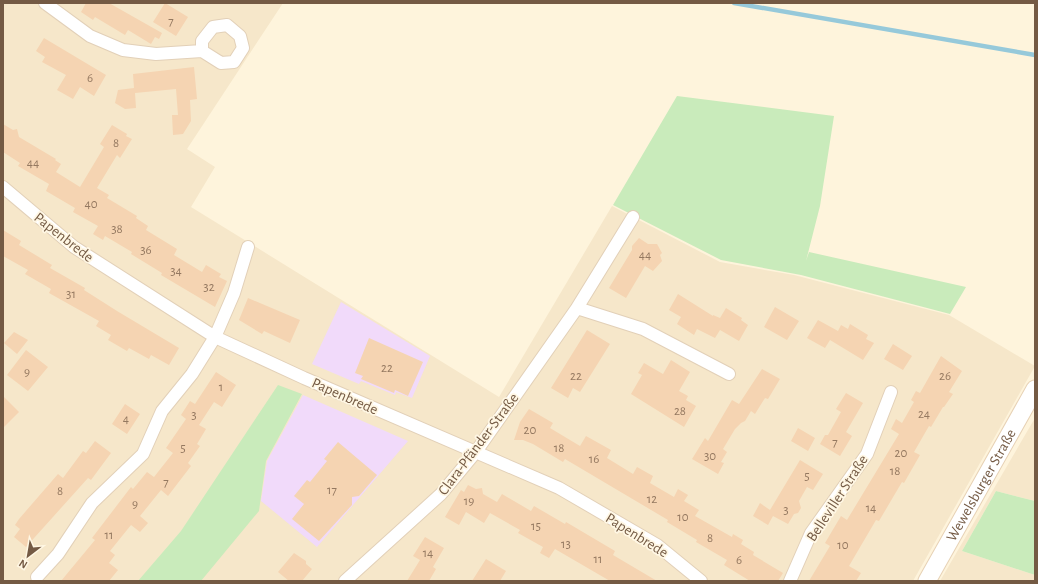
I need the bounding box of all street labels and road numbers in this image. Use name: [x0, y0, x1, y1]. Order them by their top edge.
street label: Papenbrede: [31, 210, 96, 265]
street label: Papenbrede: [309, 375, 380, 418]
street label: Clara-Pfänder-Straße: [435, 391, 521, 498]
street label: Wewelsburger Straße: [944, 427, 1019, 544]
street label: Belleviller Straße: [804, 452, 871, 544]
street label: Papenbrede: [603, 510, 671, 561]

